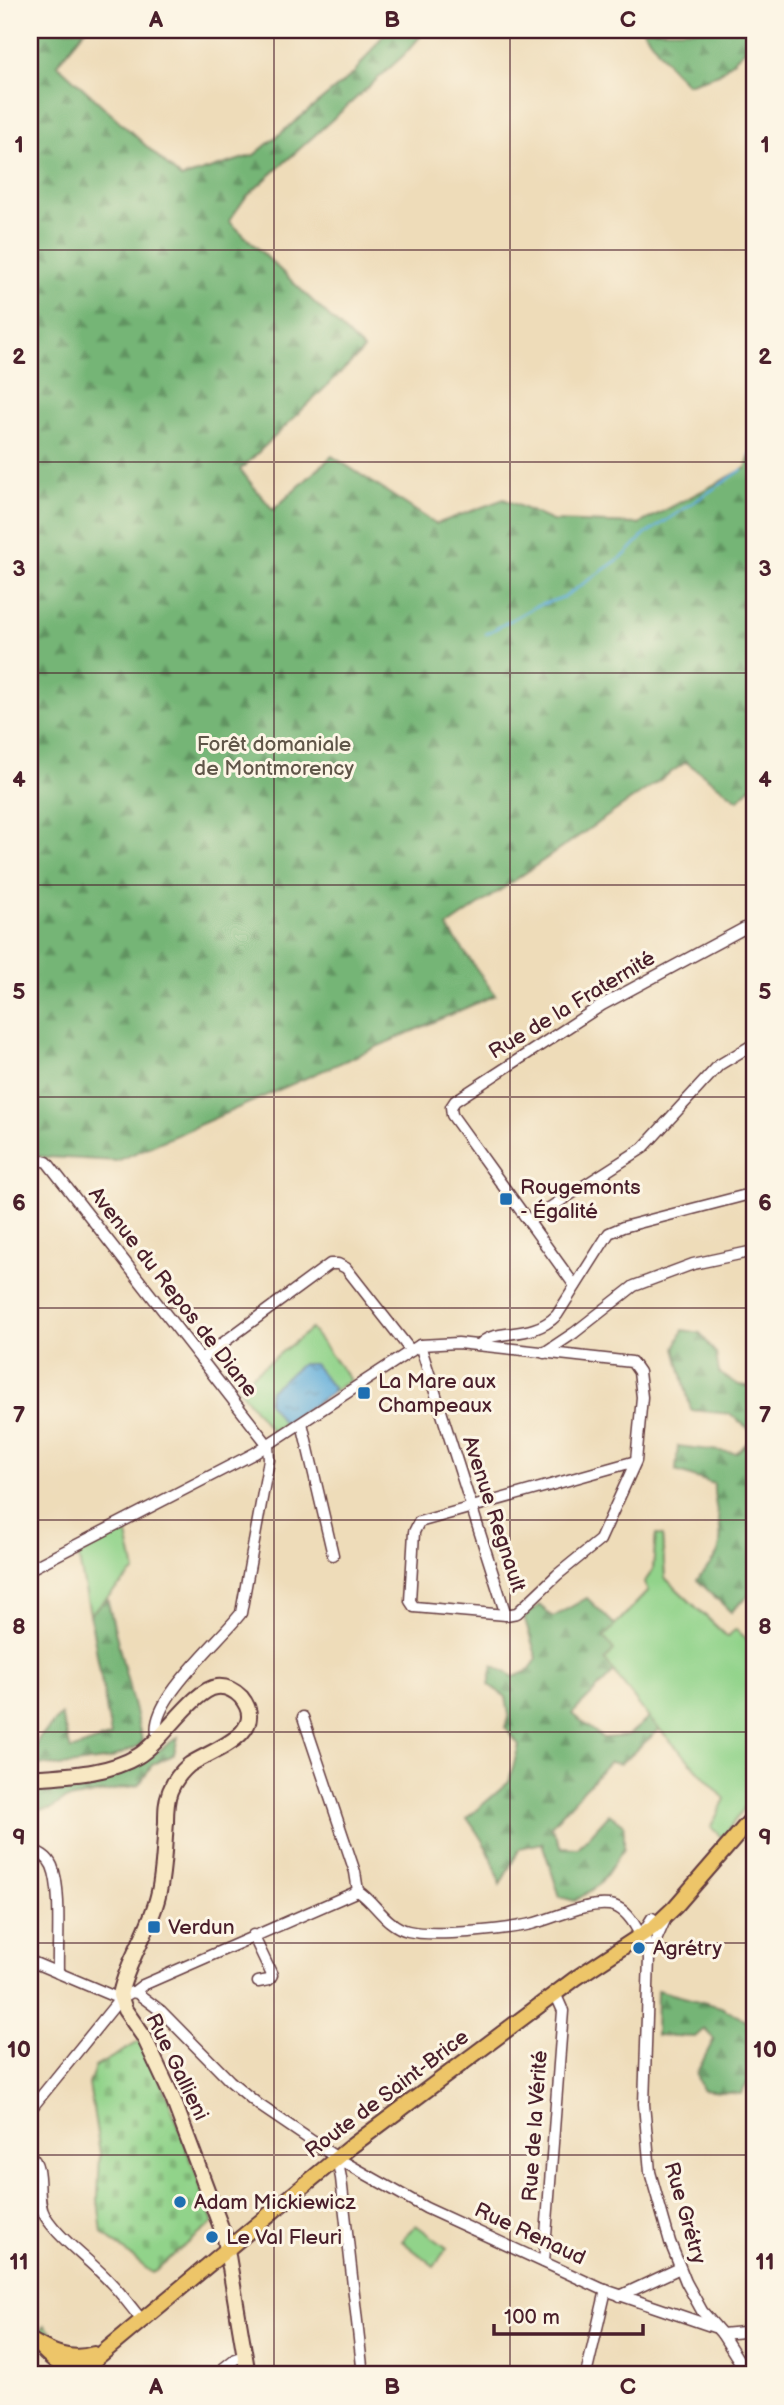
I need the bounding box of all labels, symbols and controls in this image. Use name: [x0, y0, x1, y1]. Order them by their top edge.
text: A: [148, 6, 164, 34]
text: B: [384, 6, 400, 34]
text: C: [620, 6, 636, 34]
text: 1: [14, 131, 24, 159]
text: 1: [760, 131, 770, 159]
text: 2: [12, 343, 26, 371]
text: 2: [758, 343, 772, 371]
text: 3: [12, 555, 26, 583]
text: 3: [758, 555, 772, 583]
park label: Forêt domaniale de Montmorency: [194, 732, 354, 781]
text: 4: [12, 766, 26, 794]
text: 4: [758, 766, 772, 794]
street label: Rue de la Fraternité: [484, 945, 660, 1065]
text: 5: [12, 978, 26, 1006]
text: 5: [758, 978, 772, 1006]
place label: Rougemonts - Égalité: [520, 1175, 641, 1224]
street label: Avenue du Repos de Diane: [83, 1182, 263, 1402]
text: 6: [12, 1189, 26, 1217]
text: 6: [758, 1189, 772, 1217]
marker: Rougemonts - Égalité: [498, 1191, 514, 1207]
place label: La Mare aux Champeaux: [378, 1369, 496, 1418]
marker: La Mare aux Champeaux: [356, 1385, 372, 1401]
text: 7: [13, 1401, 26, 1429]
text: 7: [759, 1401, 772, 1429]
street label: Avenue Regnault: [457, 1433, 531, 1596]
text: 8: [12, 1613, 26, 1641]
text: 8: [758, 1613, 772, 1641]
text: 9: [12, 1824, 26, 1852]
text: 9: [758, 1824, 772, 1852]
place label: Verdun: [168, 1915, 235, 1940]
marker: Verdun: [146, 1919, 162, 1935]
place label: Agrétry: [653, 1936, 722, 1961]
marker: Agrétry: [631, 1940, 647, 1956]
street label: Rue Gallieni: [140, 2009, 214, 2125]
street label: Route de Saint-Brice: [300, 2024, 474, 2164]
text: 10: [7, 2036, 31, 2064]
text: 10: [753, 2036, 777, 2064]
street label: Rue de la Vérité: [517, 2049, 553, 2202]
street label: Rue Grétry: [659, 2159, 712, 2267]
place label: Adam Mickiewicz: [194, 2190, 356, 2215]
marker: Adam Mickiewicz: [172, 2194, 188, 2210]
street label: Rue Renaud: [471, 2197, 589, 2271]
place label: Le Val Fleuri: [226, 2225, 342, 2250]
marker: Le Val Fleuri: [204, 2229, 220, 2245]
text: 11: [9, 2248, 29, 2276]
text: 11: [755, 2248, 775, 2276]
scale bar: [494, 2293, 642, 2337]
text: 100 m: [504, 2305, 560, 2330]
text: A: [148, 2373, 164, 2401]
text: B: [384, 2373, 400, 2401]
text: C: [620, 2373, 636, 2401]

